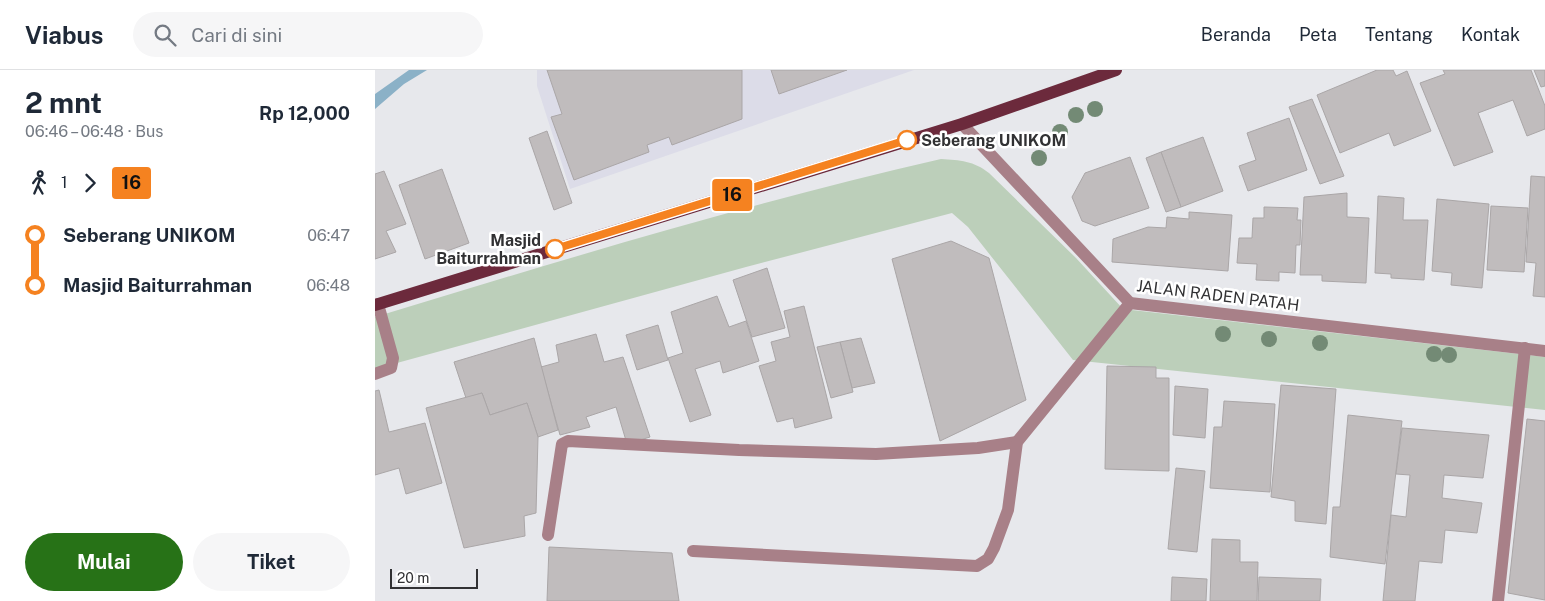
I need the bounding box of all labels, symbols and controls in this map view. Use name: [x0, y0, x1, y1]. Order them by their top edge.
search box: [133, 12, 483, 57]
text: Viabus: [25, 21, 103, 49]
icon: search: [151, 21, 179, 49]
text: Cari di sini: [191, 24, 282, 46]
text: Beranda: [1201, 24, 1271, 45]
text: Peta: [1299, 24, 1337, 45]
text: Tentang: [1365, 24, 1433, 45]
text: Kontak: [1461, 24, 1520, 45]
text: 2 mnt: [25, 86, 102, 119]
text: Rp 12,000: [259, 102, 350, 124]
text: 06:46 – 06:48 · Bus: [25, 122, 163, 141]
marker: Seberang UNIKOM: [897, 130, 917, 150]
place label: Seberang UNIKOM: [921, 131, 1066, 150]
icon: walk: [25, 169, 53, 197]
icon: forward: [76, 169, 104, 197]
text: 16: [122, 172, 141, 193]
text: 1: [61, 173, 68, 192]
line badge: 16: [709, 179, 755, 211]
text: 16: [722, 184, 742, 205]
text: Seberang UNIKOM: [63, 224, 235, 246]
text: 06:47: [307, 226, 350, 245]
place label: Masjid Baiturrahman: [436, 231, 541, 268]
marker: Masjid Baiturrahman: [545, 239, 565, 259]
text: Masjid Baiturrahman: [63, 274, 252, 296]
text: 06:48: [306, 276, 350, 295]
street label: JALAN RADEN PATAH: [1135, 276, 1300, 315]
button: Mulai: [25, 533, 183, 591]
button: Tiket: [193, 533, 350, 591]
scale bar: [390, 566, 477, 589]
text: 20 m: [397, 570, 429, 586]

